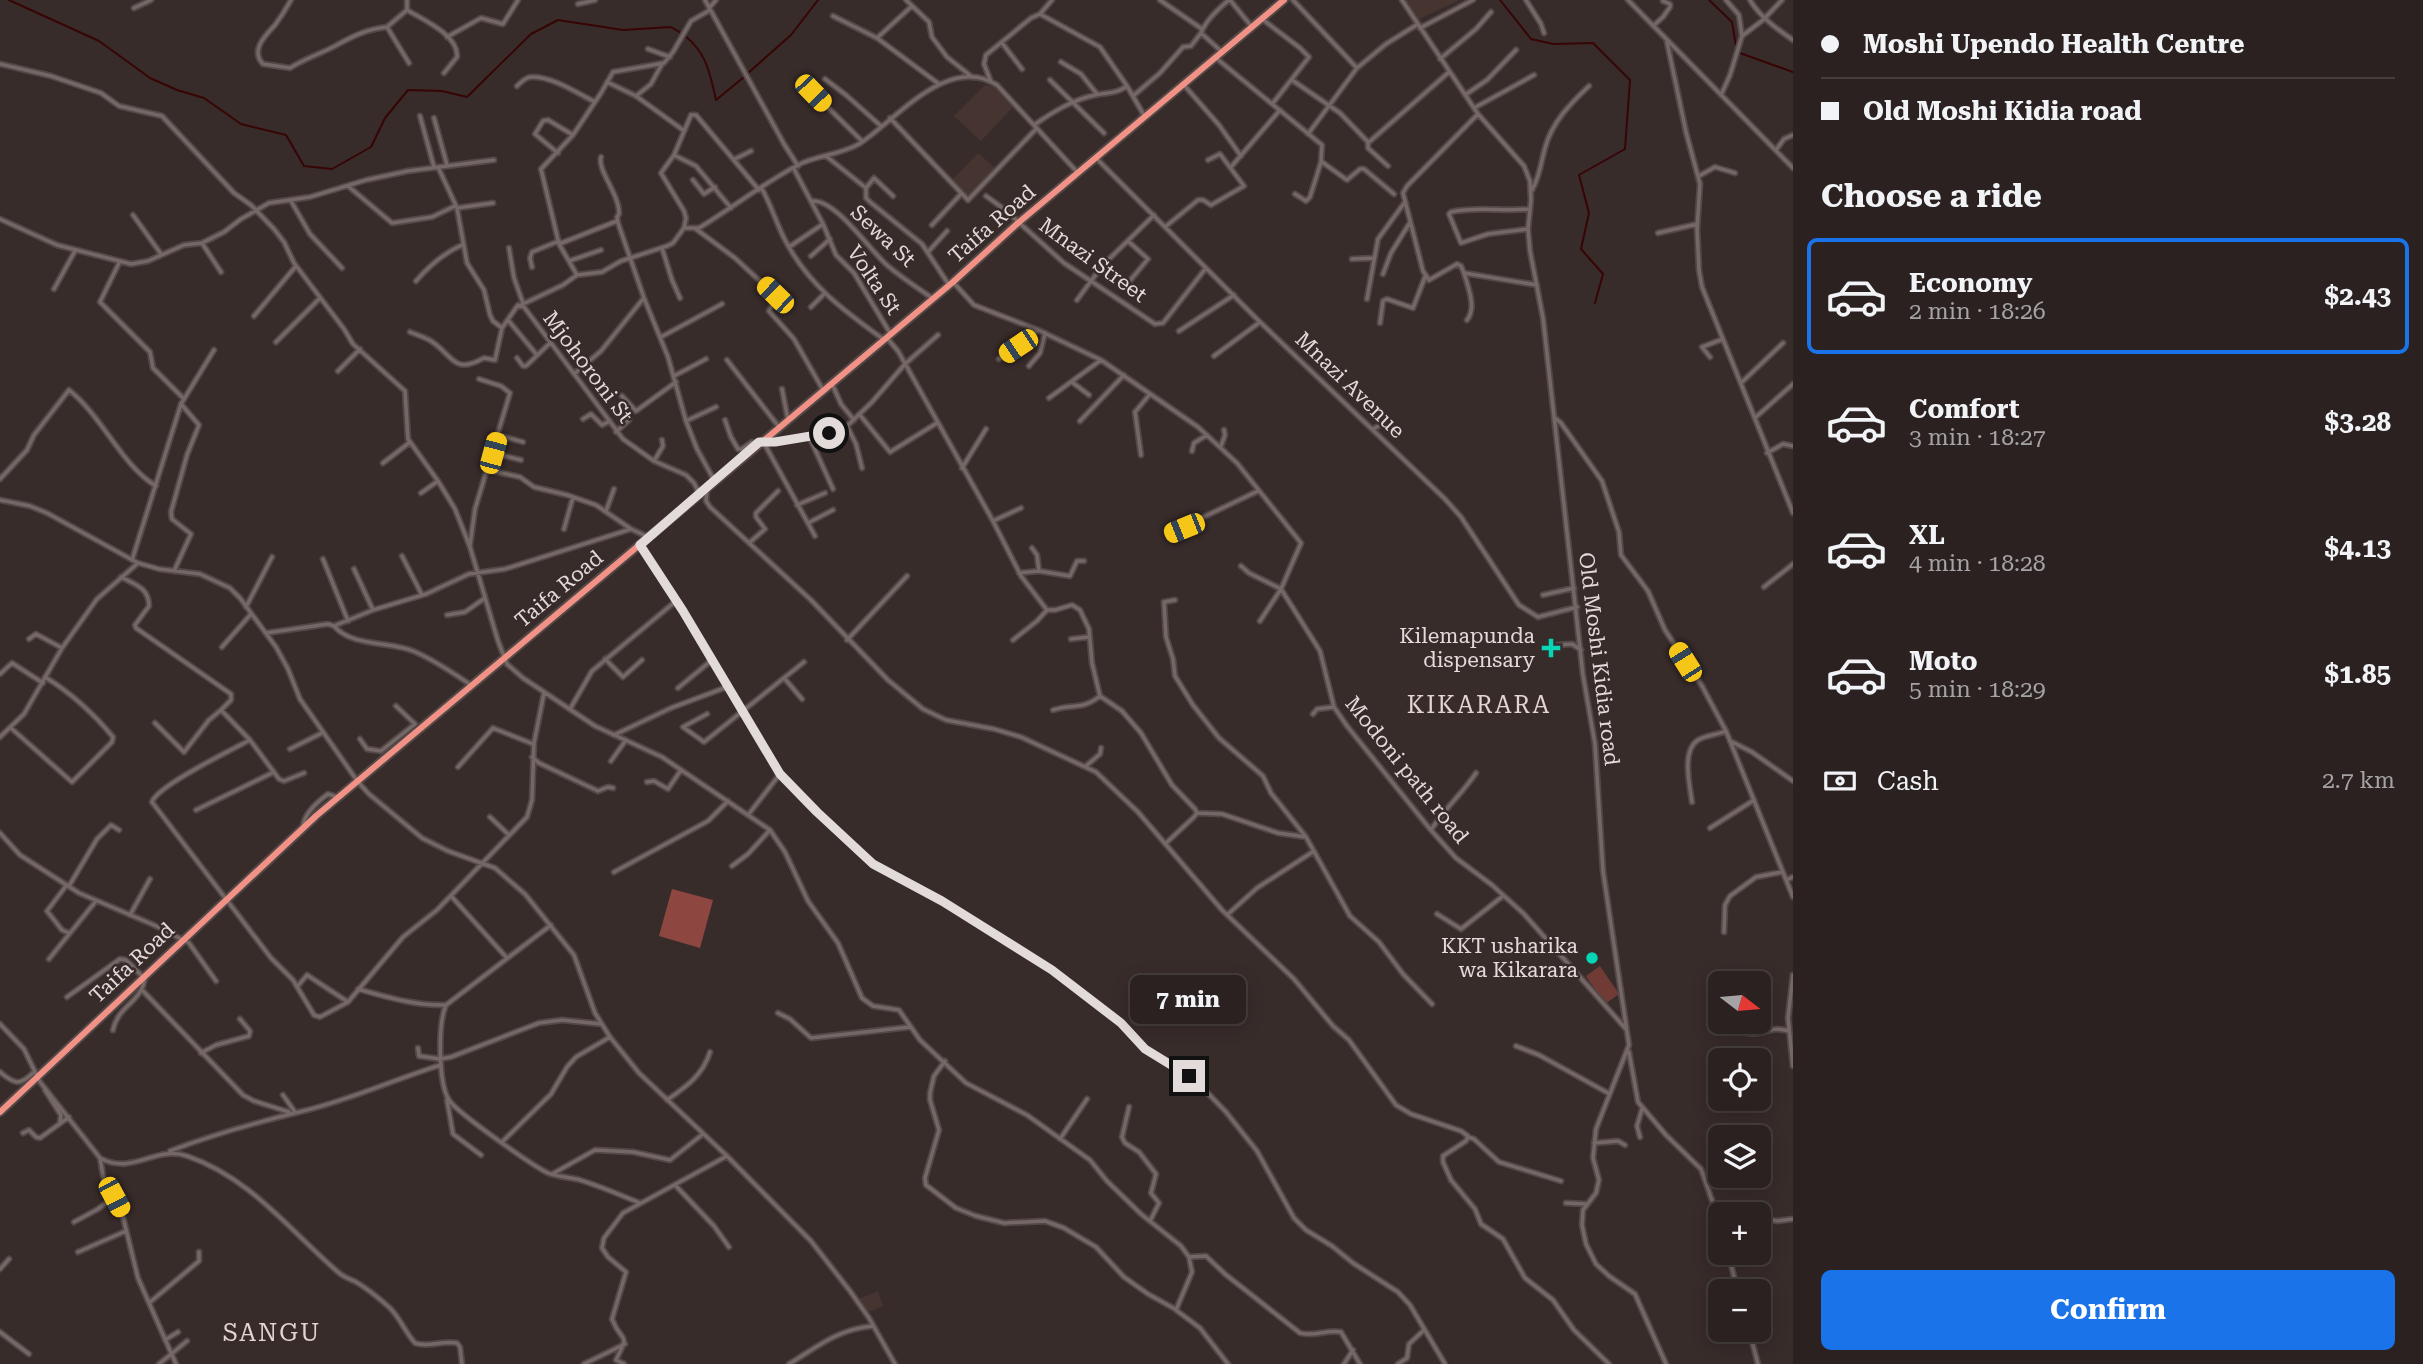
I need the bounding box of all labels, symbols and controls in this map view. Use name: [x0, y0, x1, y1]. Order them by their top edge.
text: Moshi Upendo Health Centre: [1863, 29, 2244, 59]
car: [791, 71, 836, 115]
text: Old Moshi Kidia road: [1863, 96, 2142, 126]
text: Choose a ride: [1821, 177, 2042, 215]
street label: Taifa Road: [944, 180, 1041, 268]
street label: Sewa St: [846, 200, 920, 272]
street label: Mnazi Street: [1035, 213, 1152, 307]
street label: Volta St: [842, 241, 906, 319]
icon: car: [1825, 265, 1888, 328]
text: Economy: [1909, 268, 2032, 298]
car: [753, 273, 798, 317]
text: $2.43: [2325, 281, 2391, 311]
text: 2 min · 18:26: [1909, 298, 2046, 325]
street label: Mjohoroni St: [538, 307, 638, 428]
car: [995, 326, 1042, 366]
street label: Mnazi Avenue: [1291, 327, 1409, 443]
icon: car: [1825, 391, 1888, 454]
text: Comfort: [1909, 394, 2019, 424]
text: $3.28: [2325, 407, 2391, 437]
route start: [813, 417, 845, 449]
text: 3 min · 18:27: [1909, 424, 2046, 451]
car: [478, 430, 509, 476]
car: [1161, 510, 1208, 546]
icon: car: [1825, 517, 1888, 580]
text: XL: [1909, 520, 1945, 550]
text: $4.13: [2325, 533, 2391, 563]
street label: Taifa Road: [510, 545, 608, 633]
text: 4 min · 18:28: [1909, 550, 2046, 577]
street label: Old Moshi Kidia road: [1574, 551, 1624, 768]
place label: Kilemapunda dispensary: [1399, 624, 1536, 672]
marker: Kilemapunda dispensary: [1541, 638, 1561, 658]
car: [1665, 639, 1706, 685]
icon: car: [1825, 643, 1888, 706]
text: Moto: [1909, 646, 1978, 676]
text: $1.85: [2325, 659, 2391, 689]
text: 5 min · 18:29: [1909, 676, 2046, 703]
district label: KIKARARA: [1407, 691, 1551, 719]
street label: Modoni path road: [1340, 692, 1474, 849]
icon: cash: [1821, 762, 1859, 800]
text: Cash: [1877, 766, 1939, 796]
text: 2.7 km: [2322, 767, 2395, 794]
street label: Taifa Road: [85, 917, 180, 1008]
place label: KKT usharika wa Kikarara: [1441, 934, 1579, 982]
marker: KKT usharika wa Kikarara: [1584, 950, 1600, 966]
north arrow: [1708, 971, 1771, 1034]
map controls: [1708, 971, 1771, 1342]
callout: 7 min: [1131, 974, 1247, 1024]
text: 7 min: [1156, 986, 1220, 1013]
button: locate: [1708, 1048, 1771, 1111]
route end: [1173, 1060, 1205, 1092]
button: layers: [1708, 1125, 1771, 1188]
car: [95, 1174, 134, 1220]
button: +: [1708, 1202, 1771, 1265]
button: Confirm: [1821, 1270, 2395, 1350]
button: −: [1708, 1279, 1771, 1342]
district label: SANGU: [223, 1319, 321, 1347]

